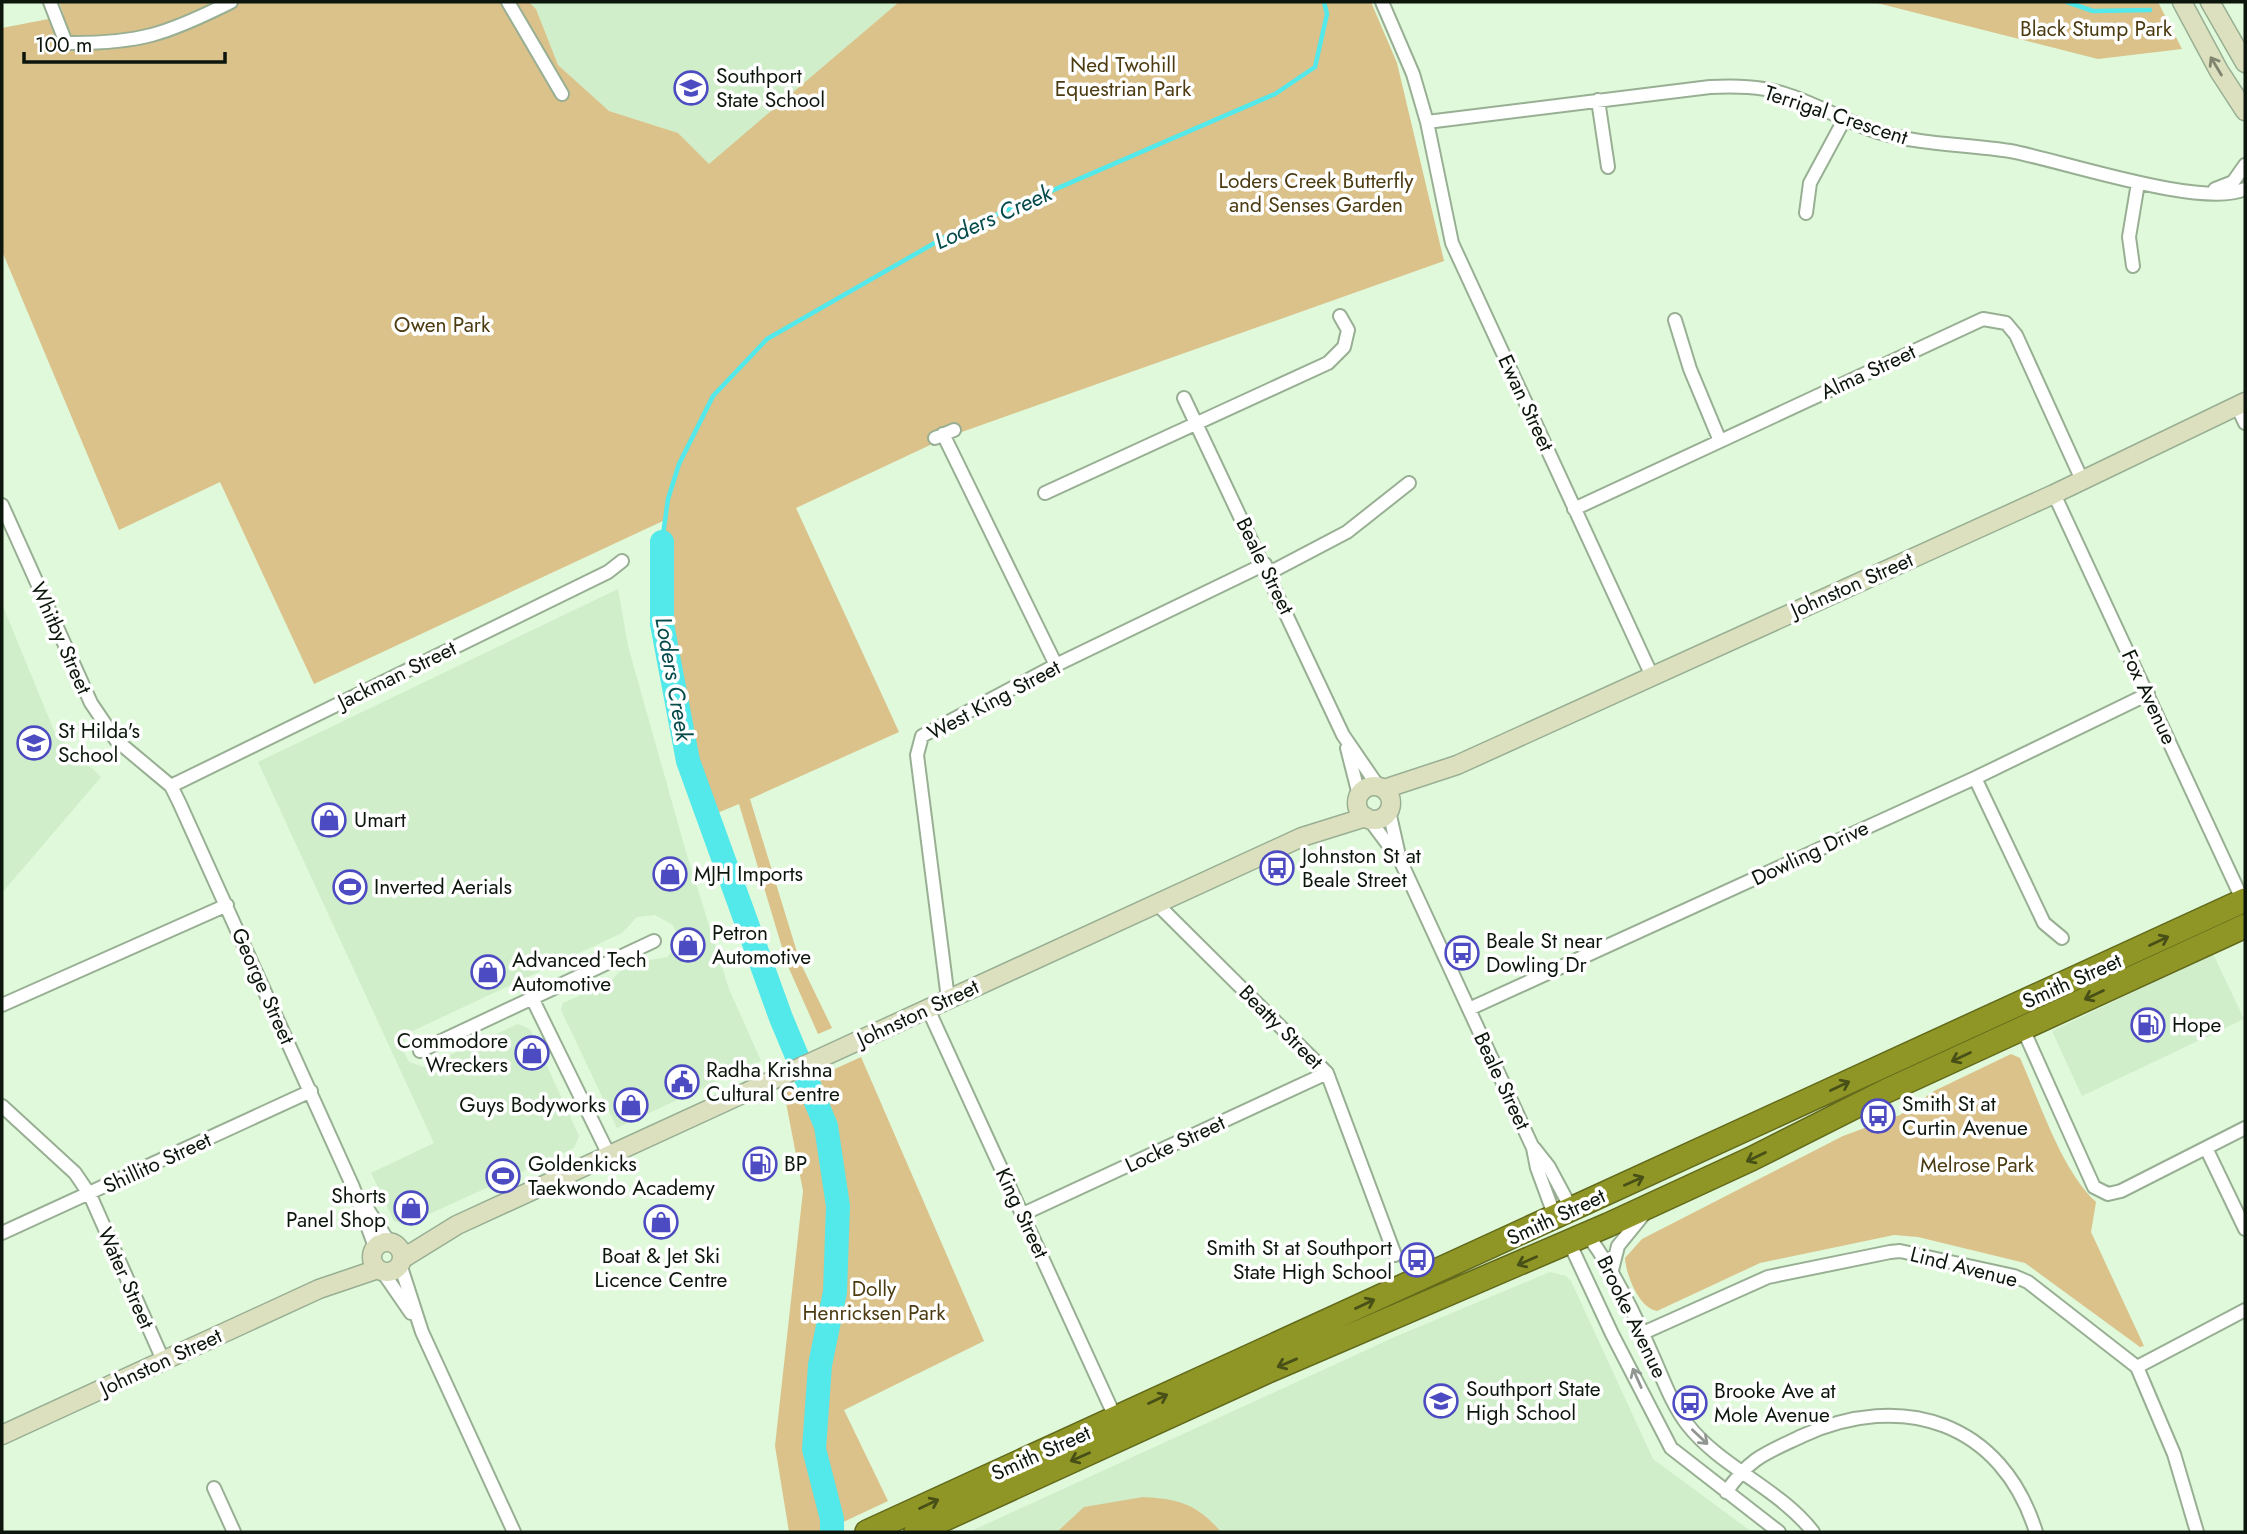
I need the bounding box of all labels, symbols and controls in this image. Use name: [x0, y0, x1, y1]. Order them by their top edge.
park label: Black Stump Park: [2020, 14, 2173, 44]
scale bar: [24, 21, 226, 65]
text: 100 m: [35, 30, 92, 60]
park label: Ned Twohill Equestrian Park: [1055, 50, 1192, 104]
one-way arrow: [2209, 56, 2223, 76]
place label: Southport State School: [716, 61, 825, 115]
school or university icon: Southport State School: [672, 69, 710, 107]
street label: Terrigal Crescent: [1761, 78, 1911, 152]
park label: Loders Creek Butterfly and Senses Garden: [1218, 166, 1414, 220]
water label: Loders Creek: [929, 175, 1058, 258]
park label: Owen Park: [394, 310, 491, 340]
street label: Alma Street: [1816, 337, 1920, 407]
street label: Ewan Street: [1491, 350, 1561, 456]
street label: Beale Street: [1229, 512, 1301, 620]
street label: Johnston Street: [1783, 545, 1918, 627]
street label: Whitby Street: [23, 577, 99, 699]
water label: Loders Creek: [646, 614, 702, 745]
street label: Jackman Street: [330, 633, 461, 718]
street label: Fox Avenue: [2114, 645, 2184, 750]
street label: West King Street: [922, 652, 1066, 748]
place label: St Hilda's School: [58, 716, 140, 770]
school or university icon: St Hilda's School: [15, 724, 53, 762]
shop icon: Umart: [310, 801, 348, 839]
place label: Umart: [354, 805, 406, 835]
street label: Dowling Drive: [1747, 813, 1874, 893]
place label: Johnston St at Beale Street: [1299, 841, 1421, 895]
bus stop icon: Johnston St at Beale Street: [1258, 849, 1296, 887]
shop icon: MJH Imports: [651, 855, 689, 893]
place label: MJH Imports: [694, 859, 803, 889]
sports icon: Inverted Aerials: [331, 868, 369, 906]
place label: Inverted Aerials: [374, 872, 512, 902]
place label: Petron Automotive: [712, 918, 811, 972]
street label: George Street: [224, 923, 302, 1049]
shop icon: Petron Automotive: [669, 926, 707, 964]
place label: Beale St near Dowling Dr: [1486, 926, 1603, 980]
bus stop icon: Beale St near Dowling Dr: [1443, 934, 1481, 972]
one-way arrow: [2148, 934, 2169, 947]
place label: Advanced Tech Automotive: [512, 945, 647, 999]
street label: Smith Street: [2018, 946, 2126, 1016]
shop icon: Advanced Tech Automotive: [469, 953, 507, 991]
street label: Johnston Street: [850, 972, 984, 1056]
street label: Beatty Street: [1232, 978, 1330, 1076]
one-way arrow: [2084, 989, 2105, 1003]
fuel station icon: Hope: [2129, 1006, 2167, 1044]
place label: Hope: [2172, 1010, 2221, 1040]
place label: Commodore Wreckers: [397, 1026, 508, 1080]
street label: Beale Street: [1466, 1027, 1538, 1135]
shop icon: Commodore Wreckers: [513, 1034, 551, 1072]
one-way arrow: [1951, 1051, 1972, 1064]
place label: Radha Krishna Cultural Centre: [706, 1055, 840, 1109]
public building icon: Radha Krishna Cultural Centre: [663, 1063, 701, 1101]
one-way arrow: [1830, 1079, 1851, 1092]
shop icon: Guys Bodyworks: [612, 1086, 650, 1124]
place label: Smith St at Curtin Avenue: [1902, 1089, 2028, 1143]
place label: Guys Bodyworks: [459, 1090, 606, 1120]
bus stop icon: Smith St at Curtin Avenue: [1859, 1097, 1897, 1135]
street label: Locke Street: [1120, 1108, 1230, 1180]
street label: Shillito Street: [98, 1125, 216, 1201]
fuel station icon: BP: [741, 1145, 779, 1183]
place label: Goldenkicks Taekwondo Academy: [528, 1149, 715, 1203]
place label: BP: [784, 1149, 807, 1179]
one-way arrow: [1746, 1150, 1767, 1164]
park label: Melrose Park: [1920, 1150, 2035, 1180]
sports icon: Goldenkicks Taekwondo Academy: [484, 1157, 522, 1195]
street label: King Street: [988, 1163, 1056, 1263]
one-way arrow: [1623, 1174, 1644, 1187]
place label: Shorts Panel Shop: [286, 1181, 386, 1235]
street label: Smith Street: [1502, 1181, 1610, 1253]
shop icon: Shorts Panel Shop: [392, 1189, 430, 1227]
shop icon: Boat & Jet Ski Licence Centre: [642, 1203, 680, 1241]
street label: Water Street: [90, 1222, 162, 1334]
place label: Smith St at Southport State High School: [1206, 1233, 1392, 1287]
street label: Lind Avenue: [1907, 1239, 2021, 1295]
place label: Boat & Jet Ski Licence Centre: [595, 1241, 728, 1295]
bus stop icon: Smith St at Southport State High School: [1398, 1241, 1436, 1279]
street label: Brooke Avenue: [1589, 1251, 1675, 1384]
one-way arrow: [1517, 1255, 1538, 1268]
park label: Dolly Henricksen Park: [803, 1274, 946, 1328]
one-way arrow: [1354, 1297, 1375, 1310]
street label: Johnston Street: [93, 1321, 227, 1405]
one-way arrow: [1276, 1357, 1298, 1370]
one-way arrow: [1630, 1368, 1643, 1389]
place label: Southport State High School: [1466, 1374, 1601, 1428]
place label: Brooke Ave at Mole Avenue: [1714, 1376, 1836, 1430]
school or university icon: Southport State High School: [1422, 1382, 1460, 1420]
bus stop icon: Brooke Ave at Mole Avenue: [1671, 1384, 1709, 1422]
one-way arrow: [1147, 1392, 1168, 1405]
street label: Smith Street: [987, 1418, 1095, 1488]
one-way arrow: [1691, 1429, 1708, 1446]
one-way arrow: [1069, 1451, 1091, 1464]
one-way arrow: [918, 1497, 939, 1510]

